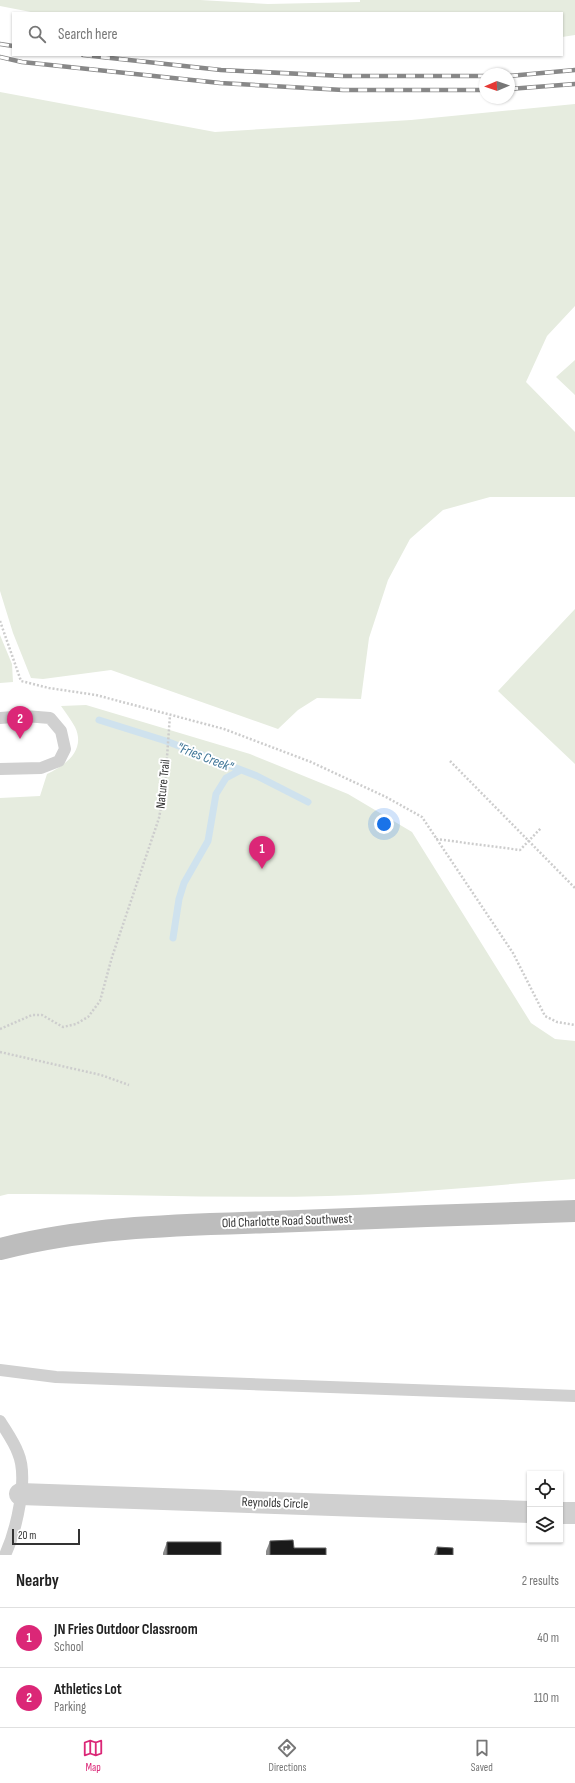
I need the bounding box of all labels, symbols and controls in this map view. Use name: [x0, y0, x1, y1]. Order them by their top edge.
search box: [12, 12, 563, 56]
icon: search: [26, 23, 48, 45]
text: Search here: [58, 25, 118, 44]
north arrow: [479, 68, 515, 104]
pin: 2: [7, 706, 33, 739]
water label: "Fries Creek": [175, 739, 236, 776]
street label: Nature Trail: [152, 759, 174, 809]
your location: [374, 814, 394, 834]
pin: 1: [249, 836, 275, 869]
street label: Old Charlotte Road Southwest: [221, 1211, 353, 1231]
map controls: [527, 1471, 563, 1543]
button: locate: [527, 1471, 563, 1507]
street label: Reynolds Circle: [241, 1494, 309, 1512]
button: layers: [527, 1507, 563, 1543]
scale bar: [12, 1527, 80, 1546]
text: 20 m: [18, 1529, 36, 1542]
text: Nearby: [16, 1571, 59, 1591]
text: 2 results: [522, 1573, 559, 1589]
text: JN Fries Outdoor Classroom: [54, 1620, 198, 1639]
text: 1: [26, 1630, 32, 1646]
text: 40 m: [537, 1630, 559, 1646]
text: School: [54, 1639, 84, 1655]
text: Athletics Lot: [54, 1680, 122, 1699]
text: 2: [26, 1690, 32, 1706]
text: 110 m: [534, 1690, 559, 1706]
text: Parking: [54, 1699, 86, 1715]
tab: Map: [82, 1737, 104, 1774]
tab: Directions: [269, 1737, 306, 1774]
tab: Saved: [471, 1737, 493, 1774]

